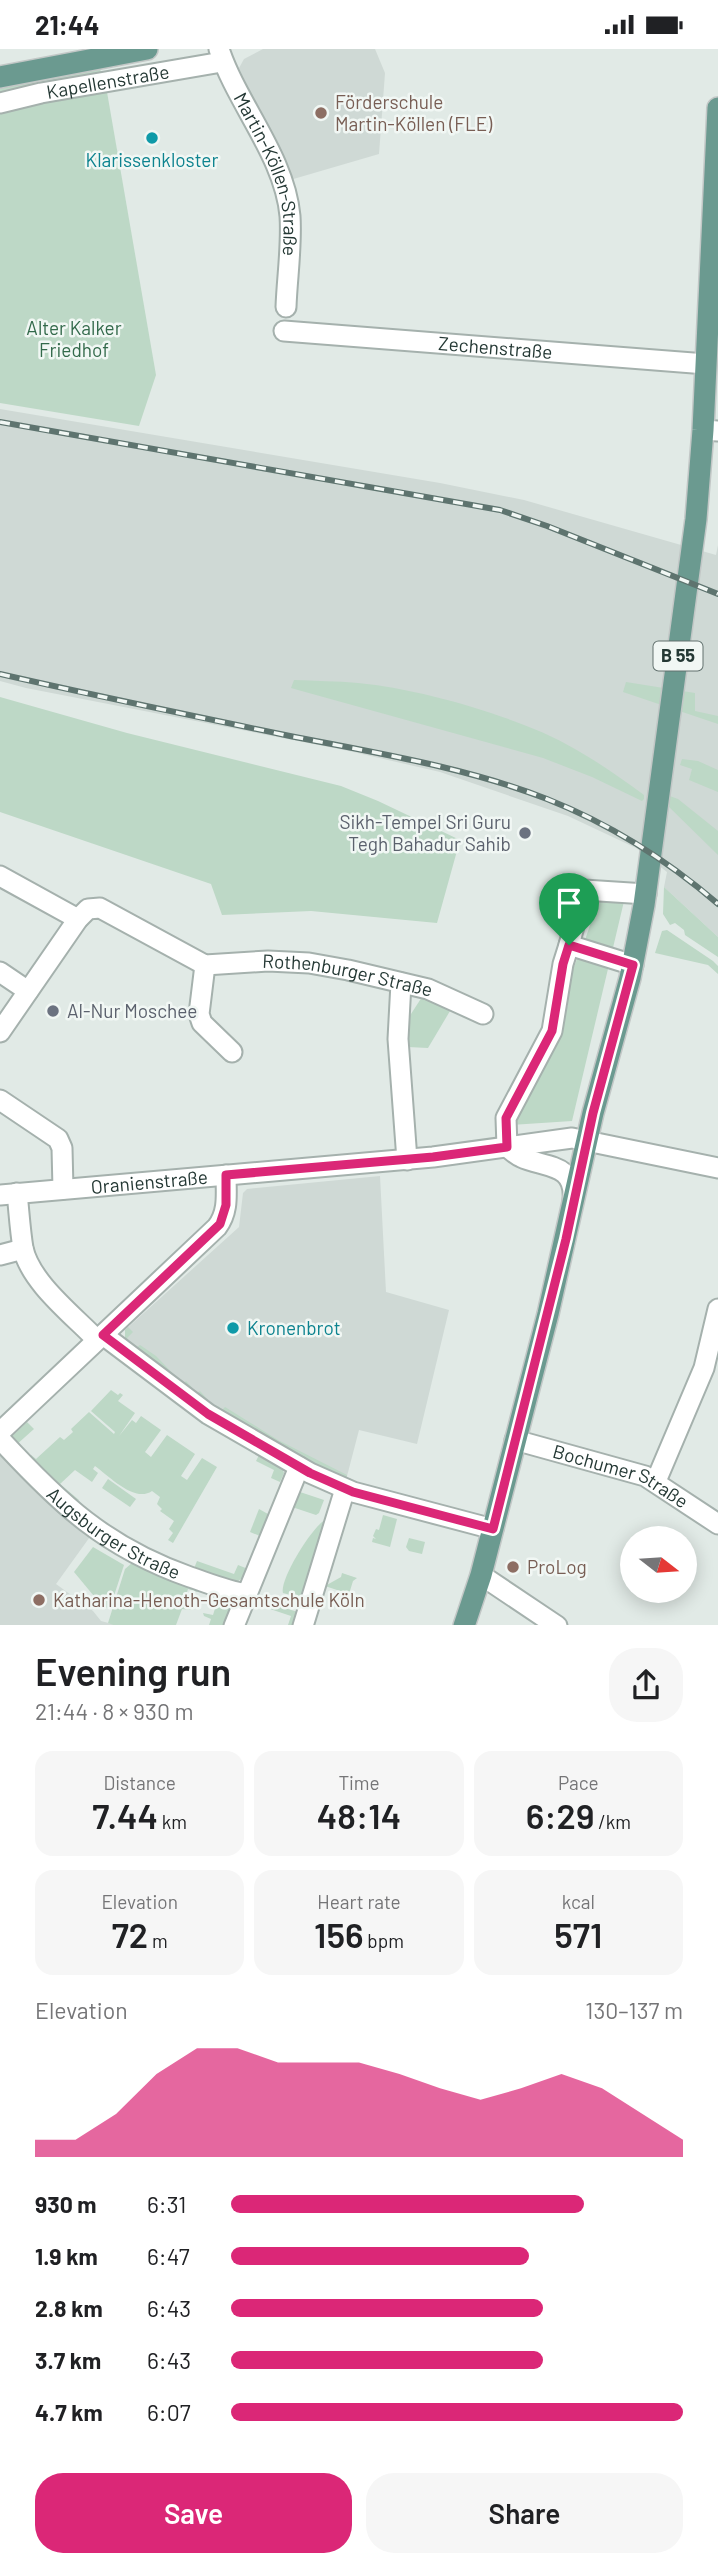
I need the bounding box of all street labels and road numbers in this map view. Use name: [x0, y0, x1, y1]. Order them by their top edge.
street label: Kapellenstraße: [45, 59, 171, 103]
street label: Martin-Köllen-Straße: [229, 88, 302, 257]
street label: Zechenstraße: [437, 331, 553, 363]
road number: B 55: [654, 641, 702, 671]
street label: Rothenburger Straße: [262, 949, 435, 1001]
street label: Oranienstraße: [90, 1165, 209, 1198]
street label: Bochumer Straße: [550, 1439, 693, 1512]
street label: Augsburger Straße: [43, 1482, 184, 1583]

